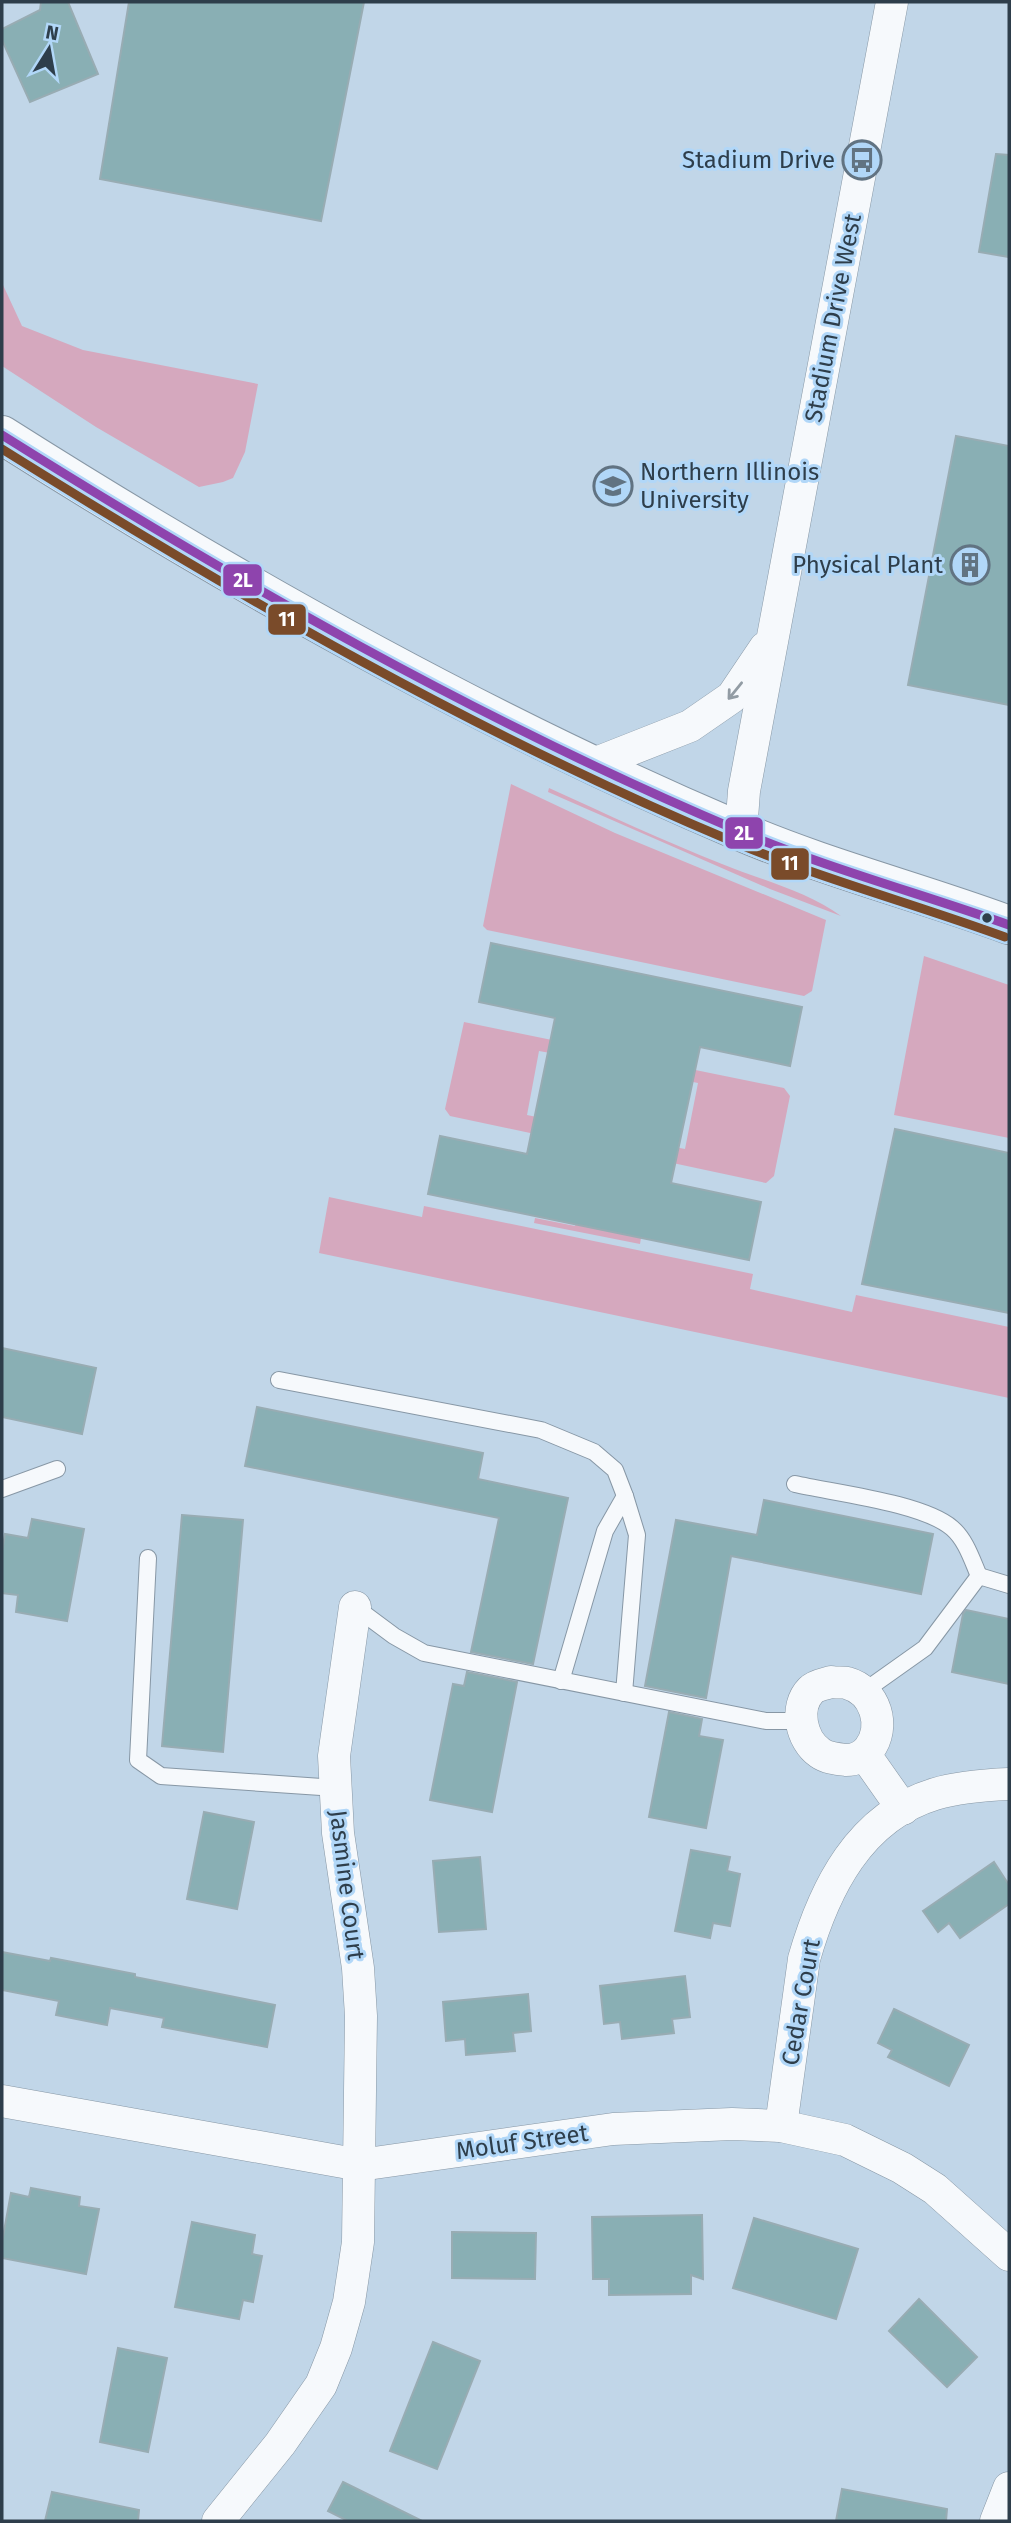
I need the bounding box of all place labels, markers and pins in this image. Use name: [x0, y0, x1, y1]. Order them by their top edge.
bus stop icon: Stadium Drive: [841, 139, 883, 181]
place label: Stadium Drive: [682, 146, 835, 174]
place label: Northern Illinois University: [640, 458, 819, 514]
school or university icon: Northern Illinois University: [592, 465, 634, 507]
building icon: Physical Plant: [949, 544, 991, 586]
place label: Physical Plant: [792, 551, 943, 579]
unlabelled marker: [980, 911, 994, 925]

